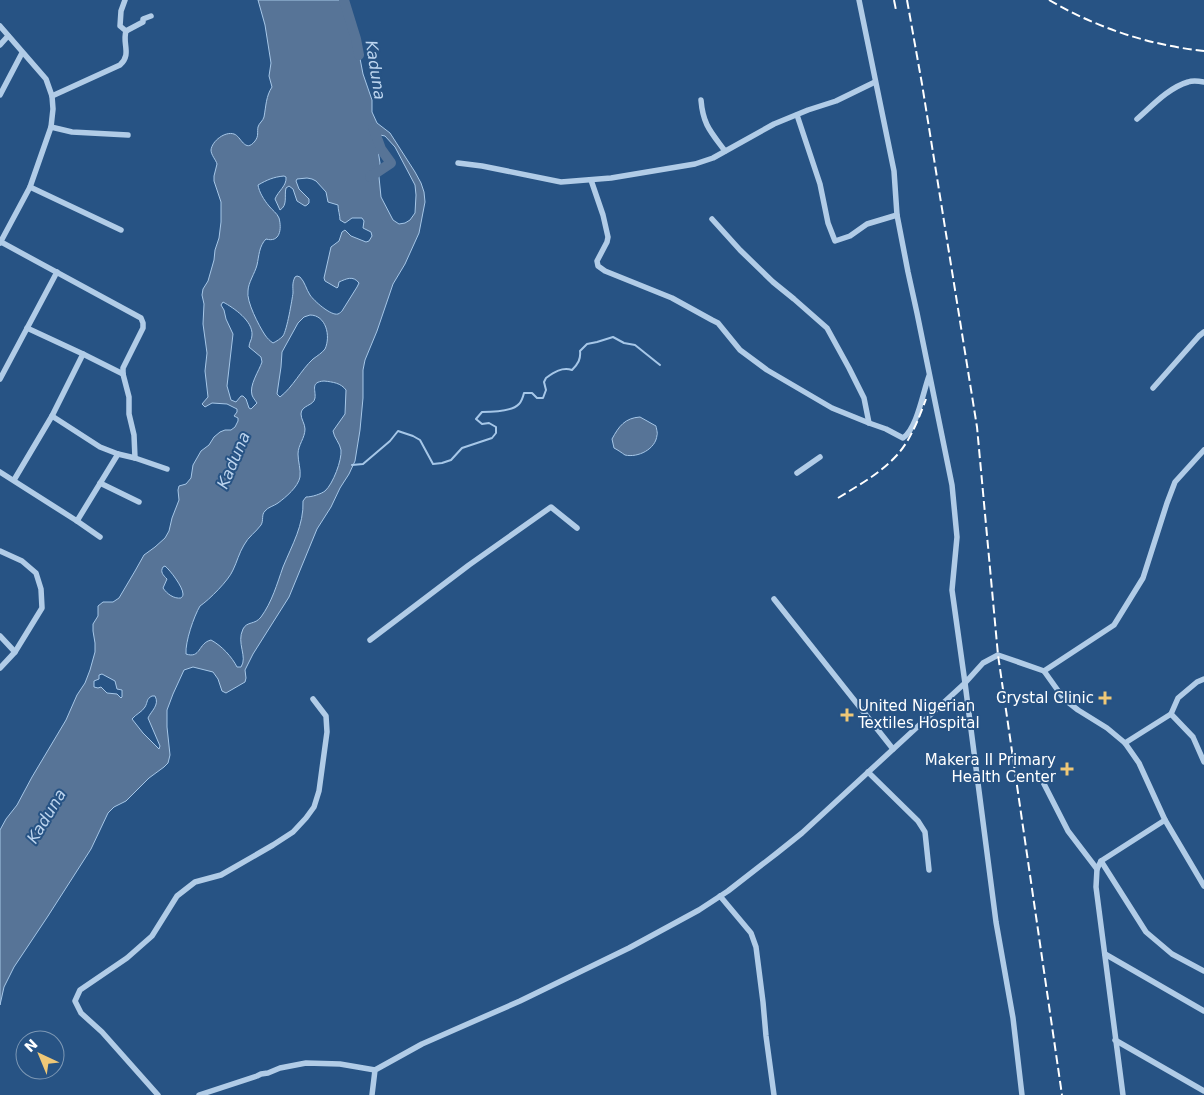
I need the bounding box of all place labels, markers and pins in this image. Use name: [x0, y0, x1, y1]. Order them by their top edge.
place label: Crystal Clinic: [996, 689, 1094, 707]
marker: Crystal Clinic: [1098, 691, 1112, 705]
place label: United Nigerian Textiles Hospital: [857, 697, 980, 732]
marker: United Nigerian Textiles Hospital: [840, 708, 854, 722]
place label: Makera II Primary Health Center: [925, 751, 1057, 786]
marker: Makera II Primary Health Center: [1060, 762, 1074, 776]

